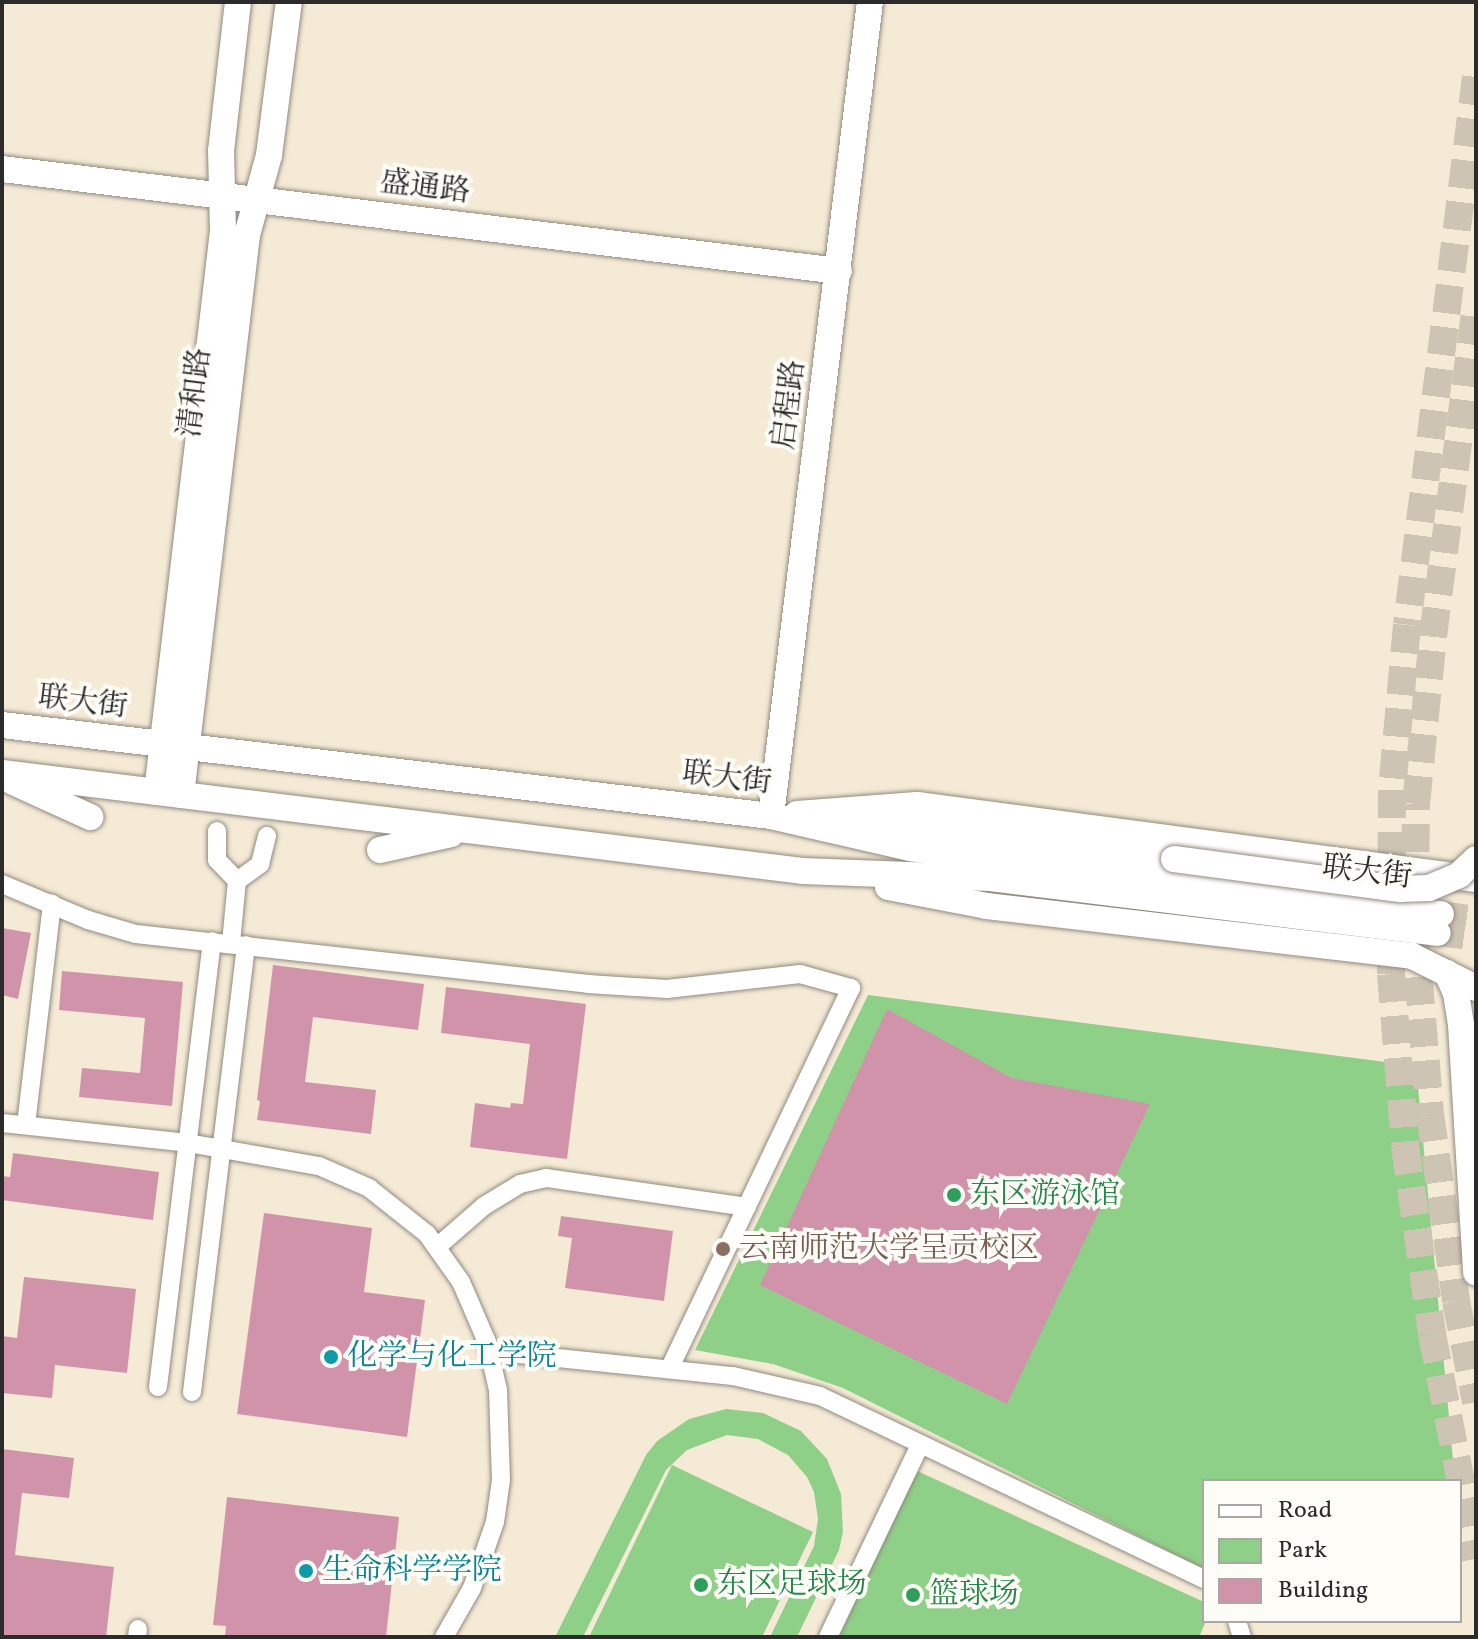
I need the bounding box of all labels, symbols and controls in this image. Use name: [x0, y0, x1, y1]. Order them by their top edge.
street label: 盛通路: [378, 165, 472, 211]
street label: 清和路: [173, 346, 219, 440]
street label: 启程路: [767, 358, 813, 452]
street label: 联大街: [36, 680, 130, 726]
street label: 联大街: [680, 756, 774, 802]
street label: 联大街: [1320, 850, 1414, 896]
place label: 东区游泳馆: [970, 1177, 1120, 1213]
marker: 东区游泳馆: [945, 1186, 963, 1204]
place label: 云南师范大学呈贡校区: [739, 1231, 1039, 1267]
marker: 云南师范大学呈贡校区: [714, 1240, 732, 1258]
place label: 化学与化工学院: [347, 1339, 557, 1375]
marker: 化学与化工学院: [322, 1348, 340, 1366]
legend: [1202, 1479, 1462, 1623]
text: Road: [1278, 1494, 1332, 1528]
text: Park: [1278, 1534, 1327, 1568]
place label: 生命科学学院: [322, 1553, 502, 1589]
marker: 生命科学学院: [297, 1562, 315, 1580]
place label: 东区足球场: [717, 1567, 867, 1603]
text: Building: [1278, 1574, 1368, 1608]
marker: 东区足球场: [692, 1576, 710, 1594]
place label: 篮球场: [929, 1577, 1019, 1613]
marker: 篮球场: [904, 1586, 922, 1604]

